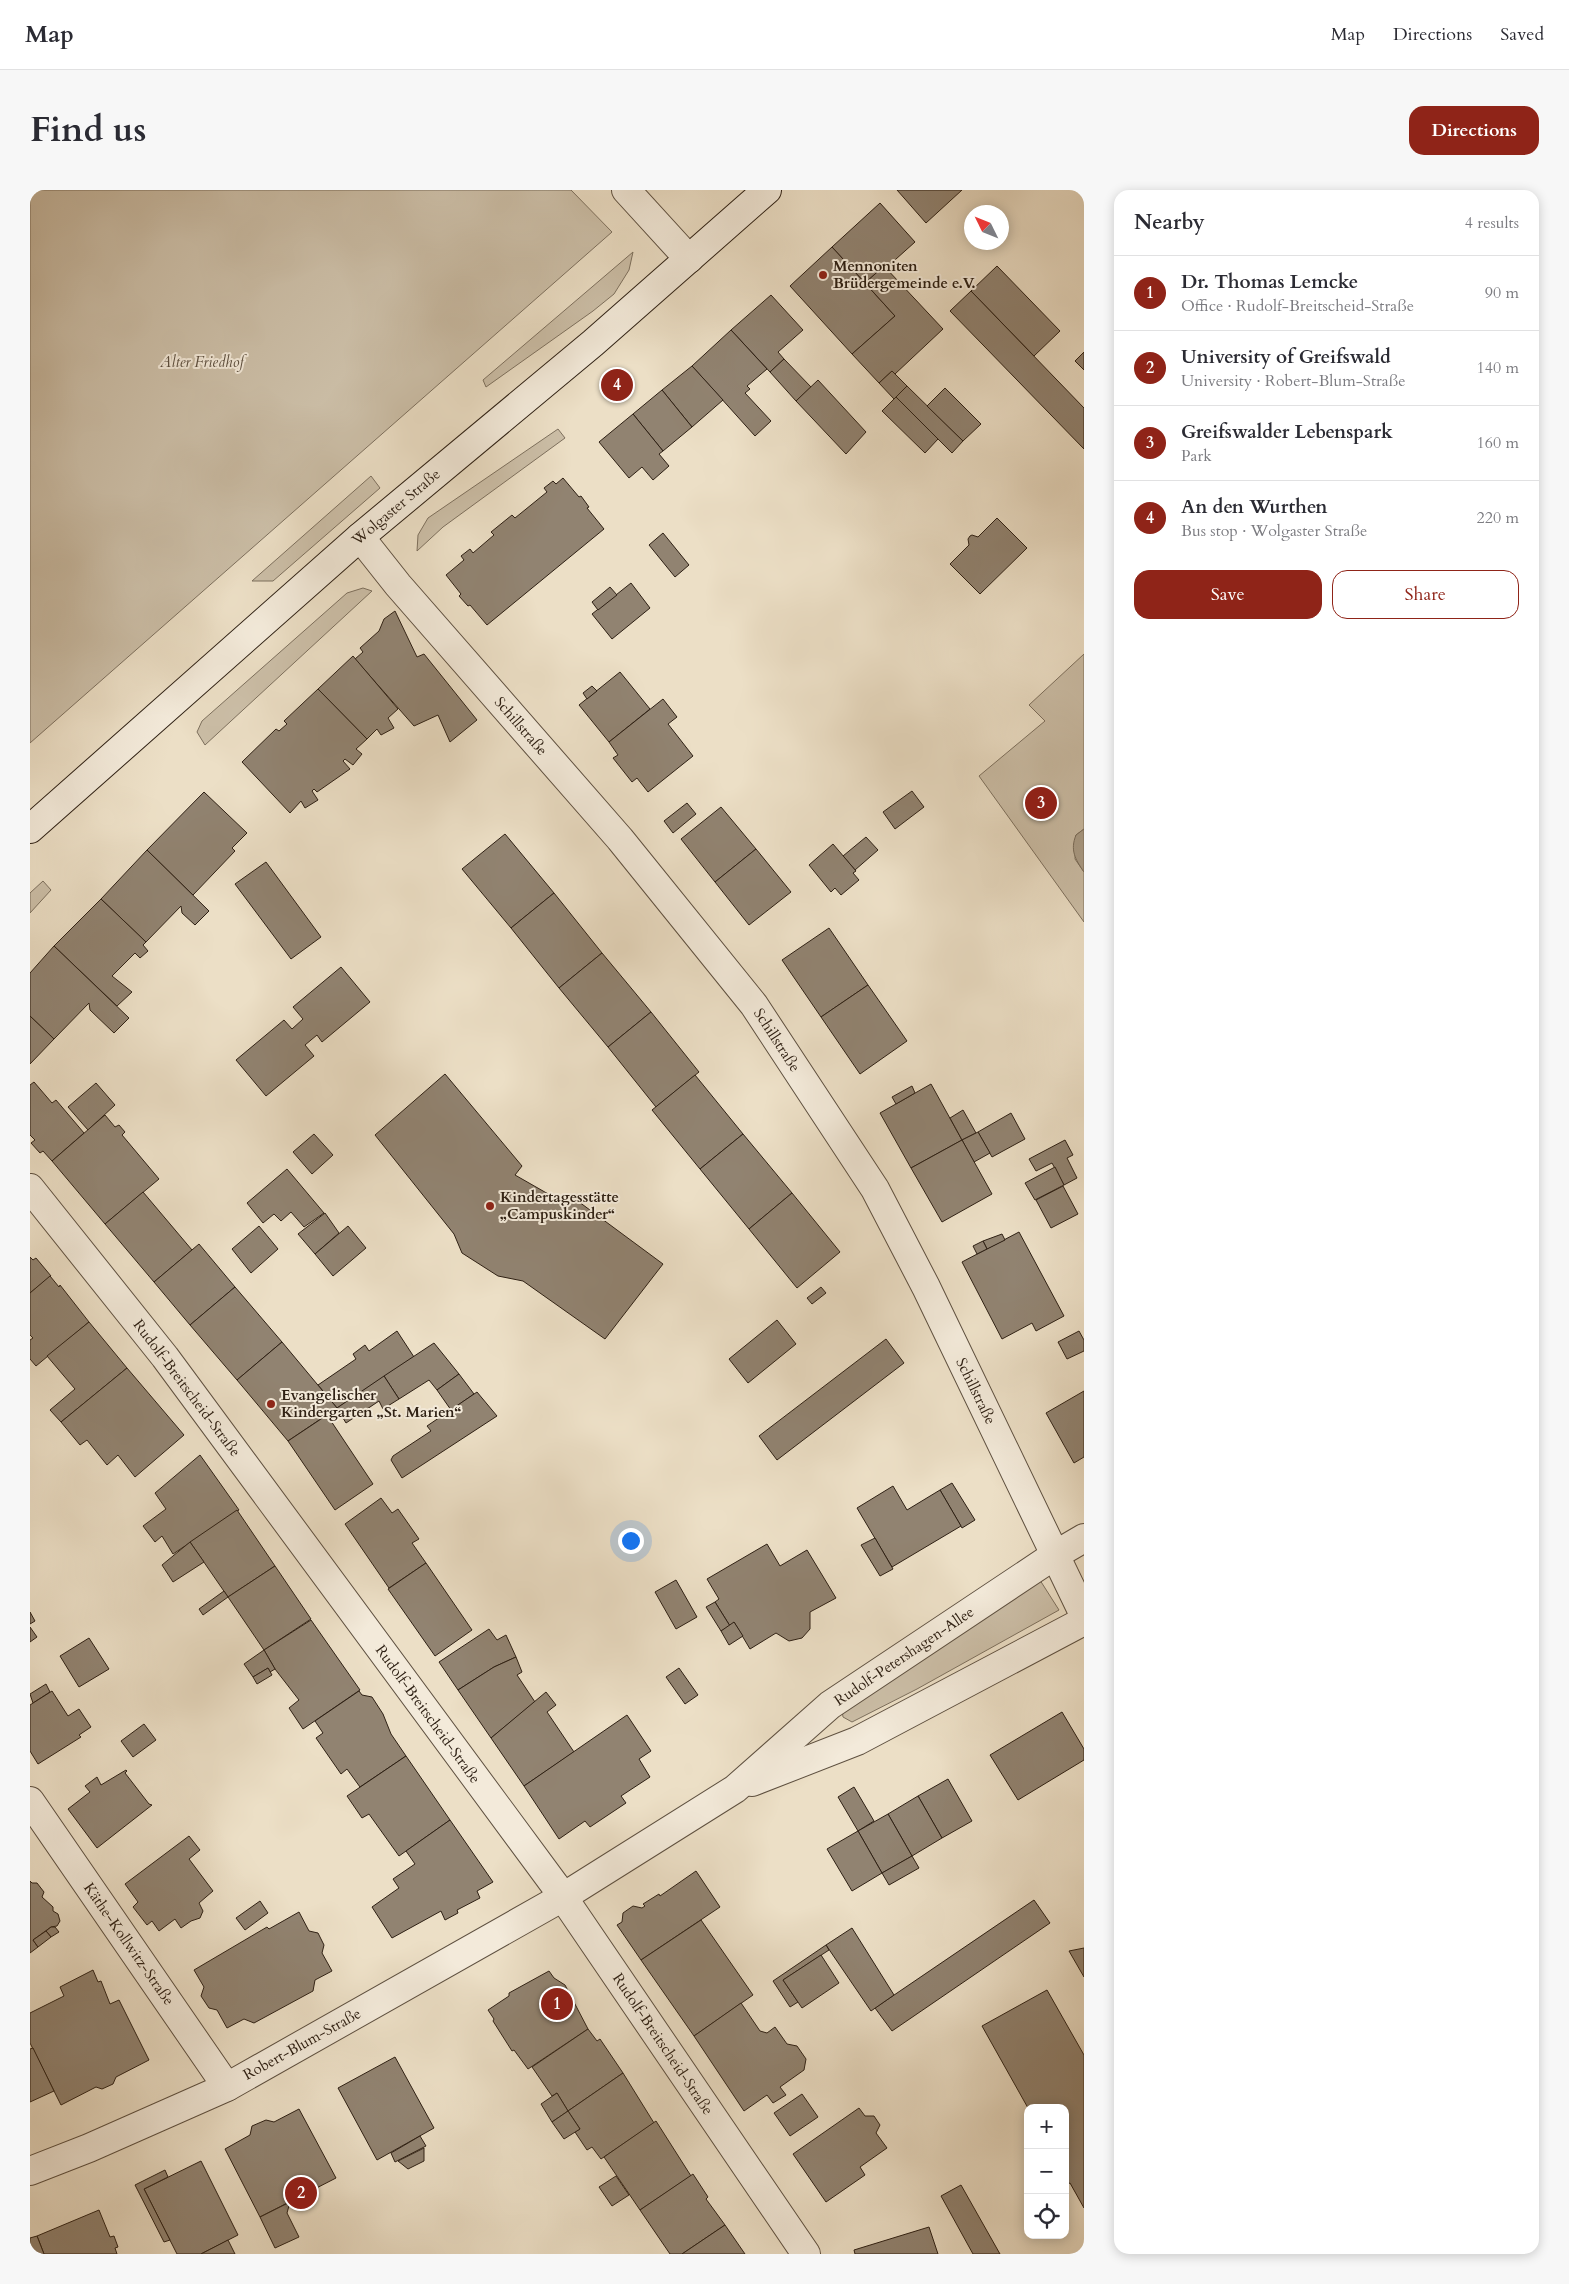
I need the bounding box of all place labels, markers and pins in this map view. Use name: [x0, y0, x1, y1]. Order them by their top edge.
place label: Mennoniten Brüdergemeinde e.V.: [833, 256, 976, 293]
marker: Mennoniten Brüdergemeinde e.V.: [817, 269, 829, 281]
pin: 4: [601, 366, 633, 404]
pin: 3: [1025, 784, 1057, 822]
place label: Kindertagesstätte „Campuskinder“: [500, 1187, 619, 1224]
marker: Kindertagesstätte „Campuskinder“: [484, 1200, 496, 1212]
place label: Evangelischer Kindergarten „St. Marien“: [281, 1385, 462, 1422]
marker: Evangelischer Kindergarten „St. Marien“: [265, 1398, 277, 1410]
pin: 1: [541, 1985, 573, 2023]
pin: 2: [285, 2174, 317, 2212]

